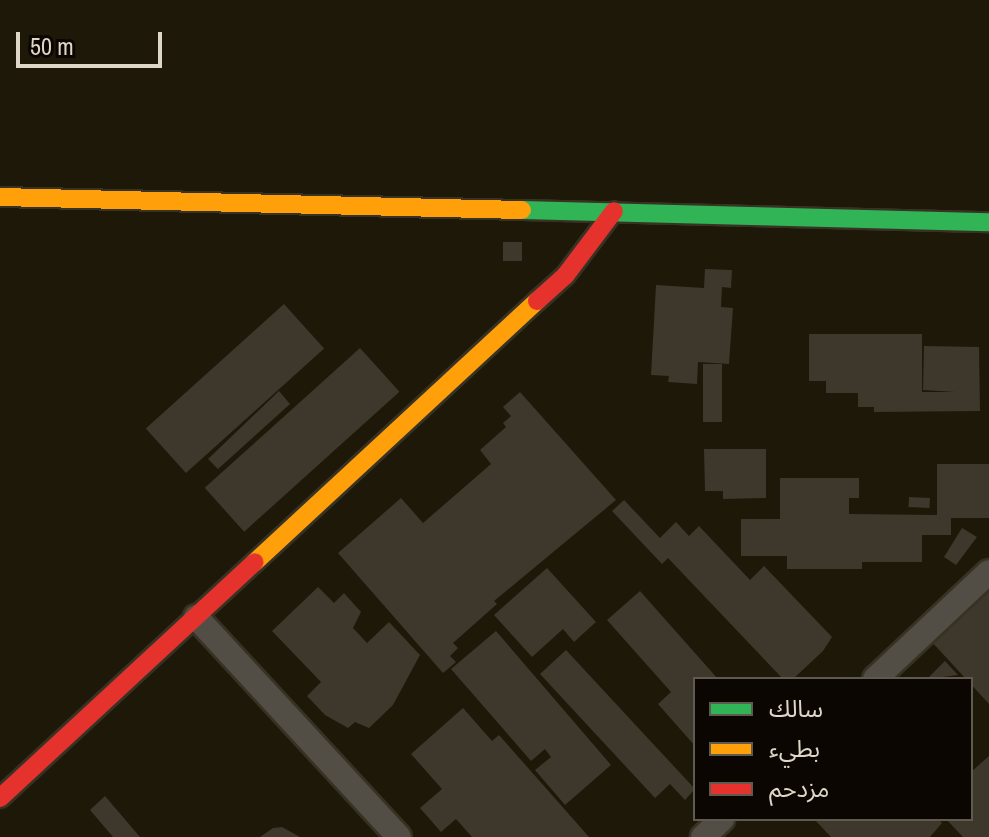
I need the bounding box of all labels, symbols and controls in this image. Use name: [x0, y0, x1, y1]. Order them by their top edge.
scale bar: [20, 16, 166, 66]
text: 50 m: [30, 30, 74, 62]
legend: [693, 677, 973, 821]
text: سالك: [769, 692, 823, 724]
text: بطيء: [769, 732, 820, 764]
text: مزدحم: [769, 772, 829, 804]

